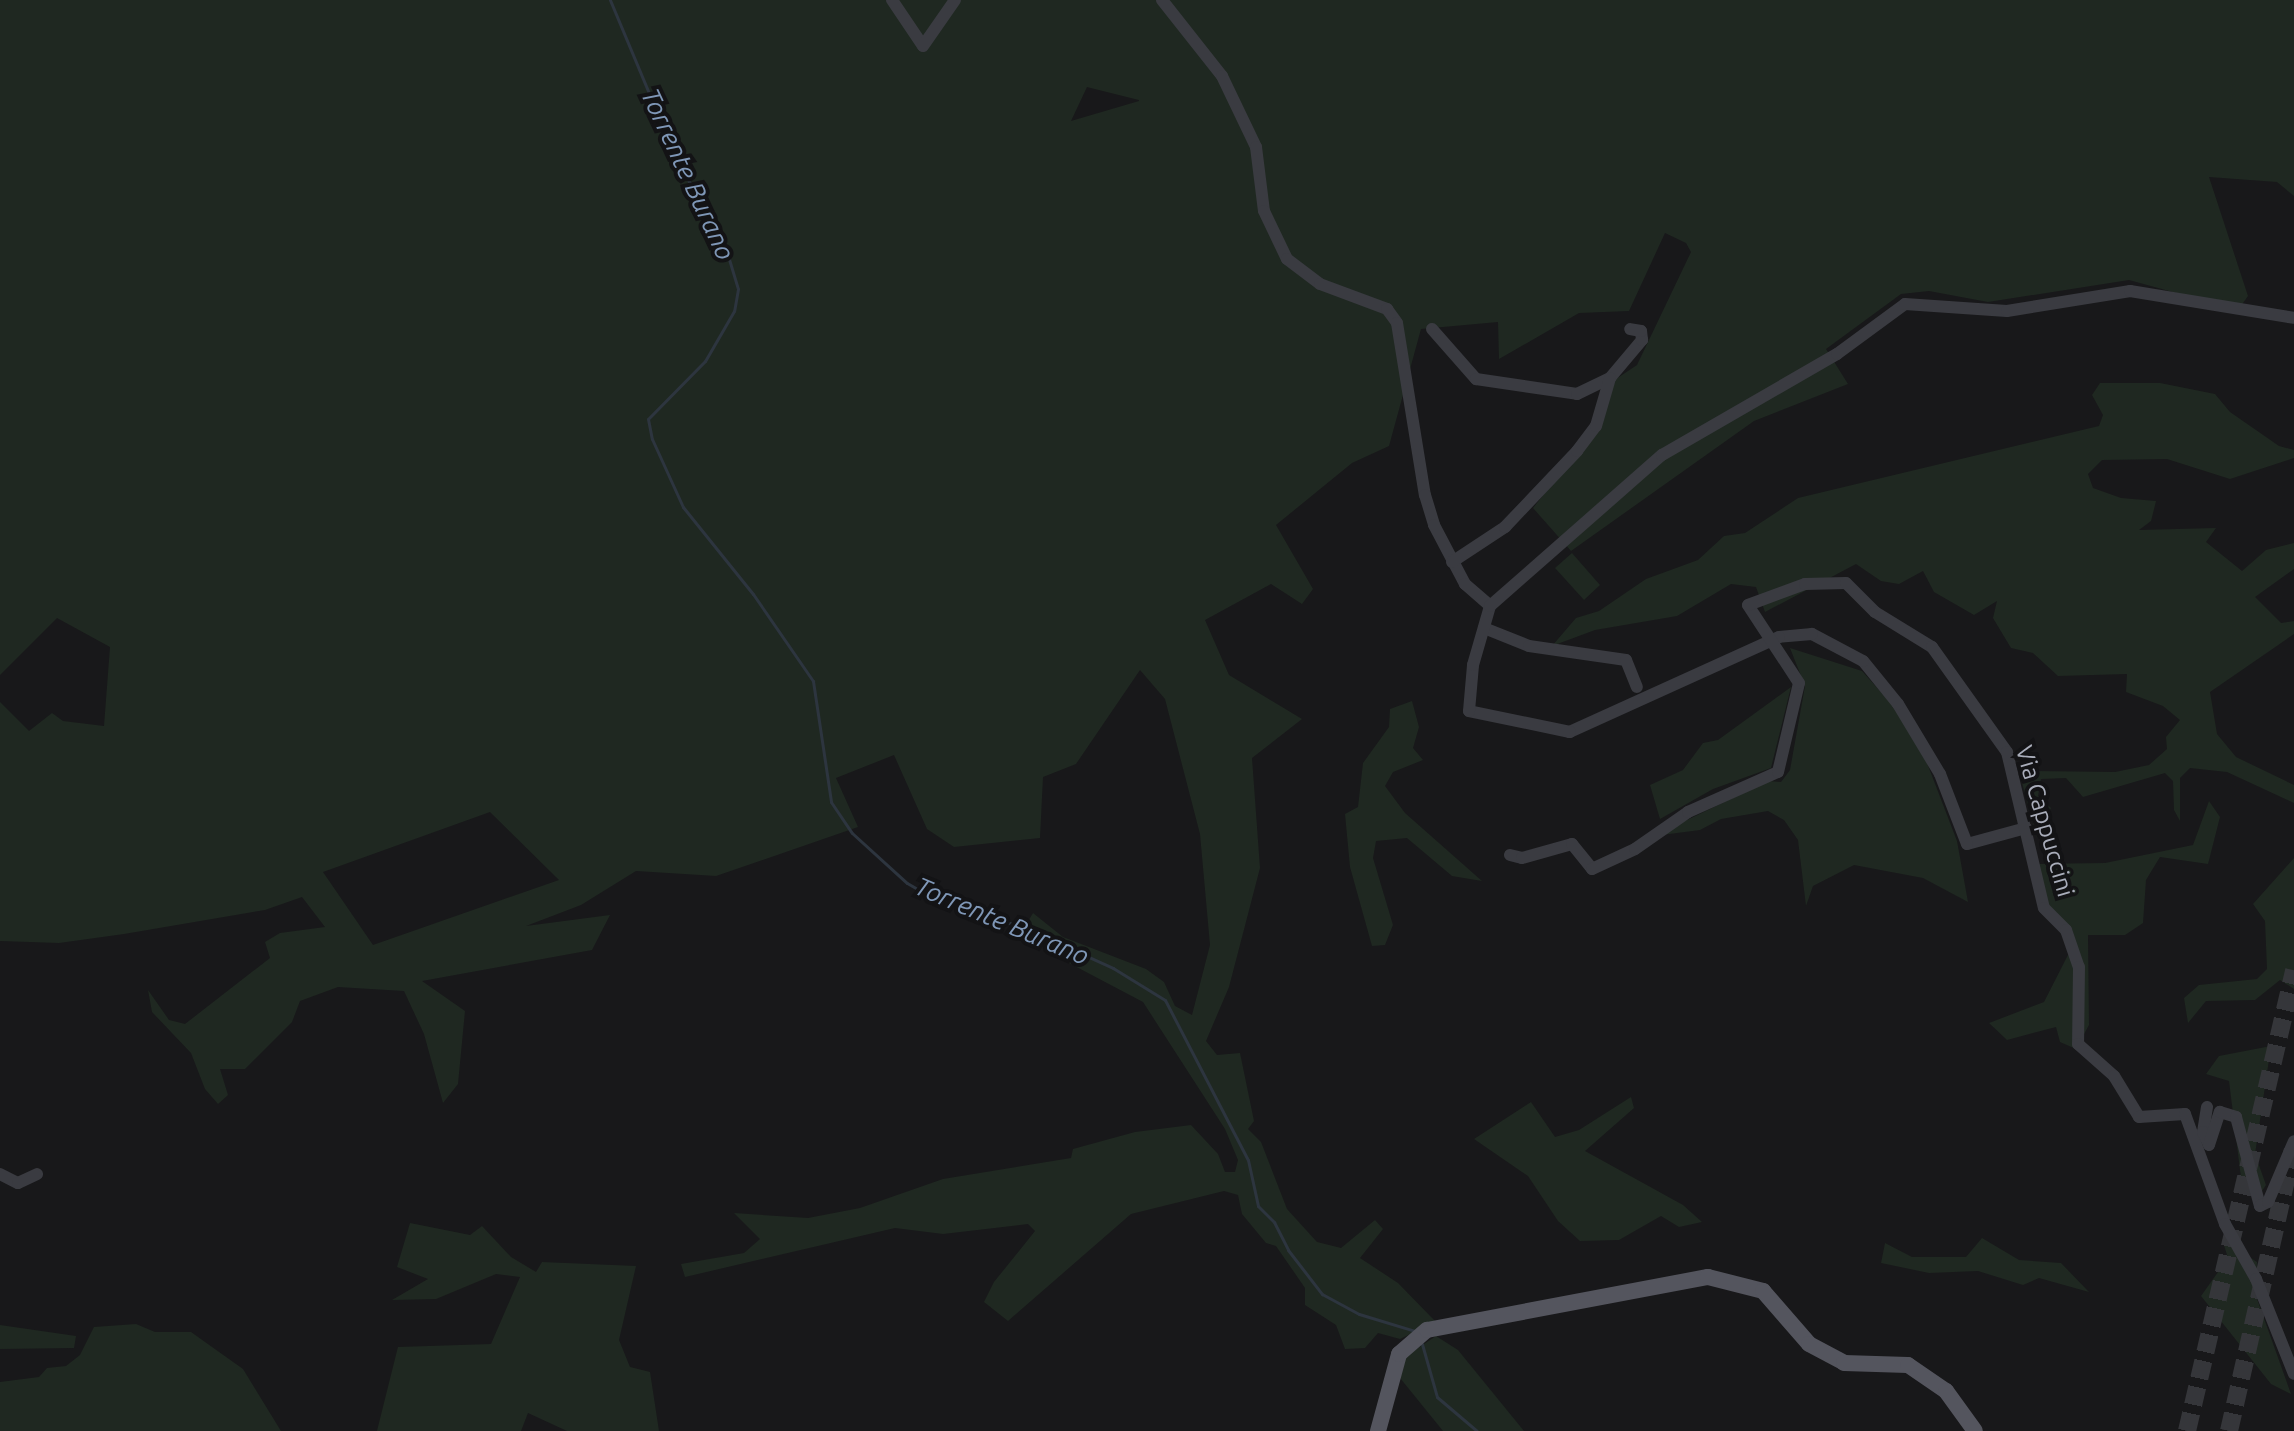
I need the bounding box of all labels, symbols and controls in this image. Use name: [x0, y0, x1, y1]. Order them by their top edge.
water label: Torrente Burano: [635, 83, 741, 265]
street label: Via Cappuccini: [2010, 742, 2080, 900]
water label: Torrente Burano: [910, 870, 1094, 972]

